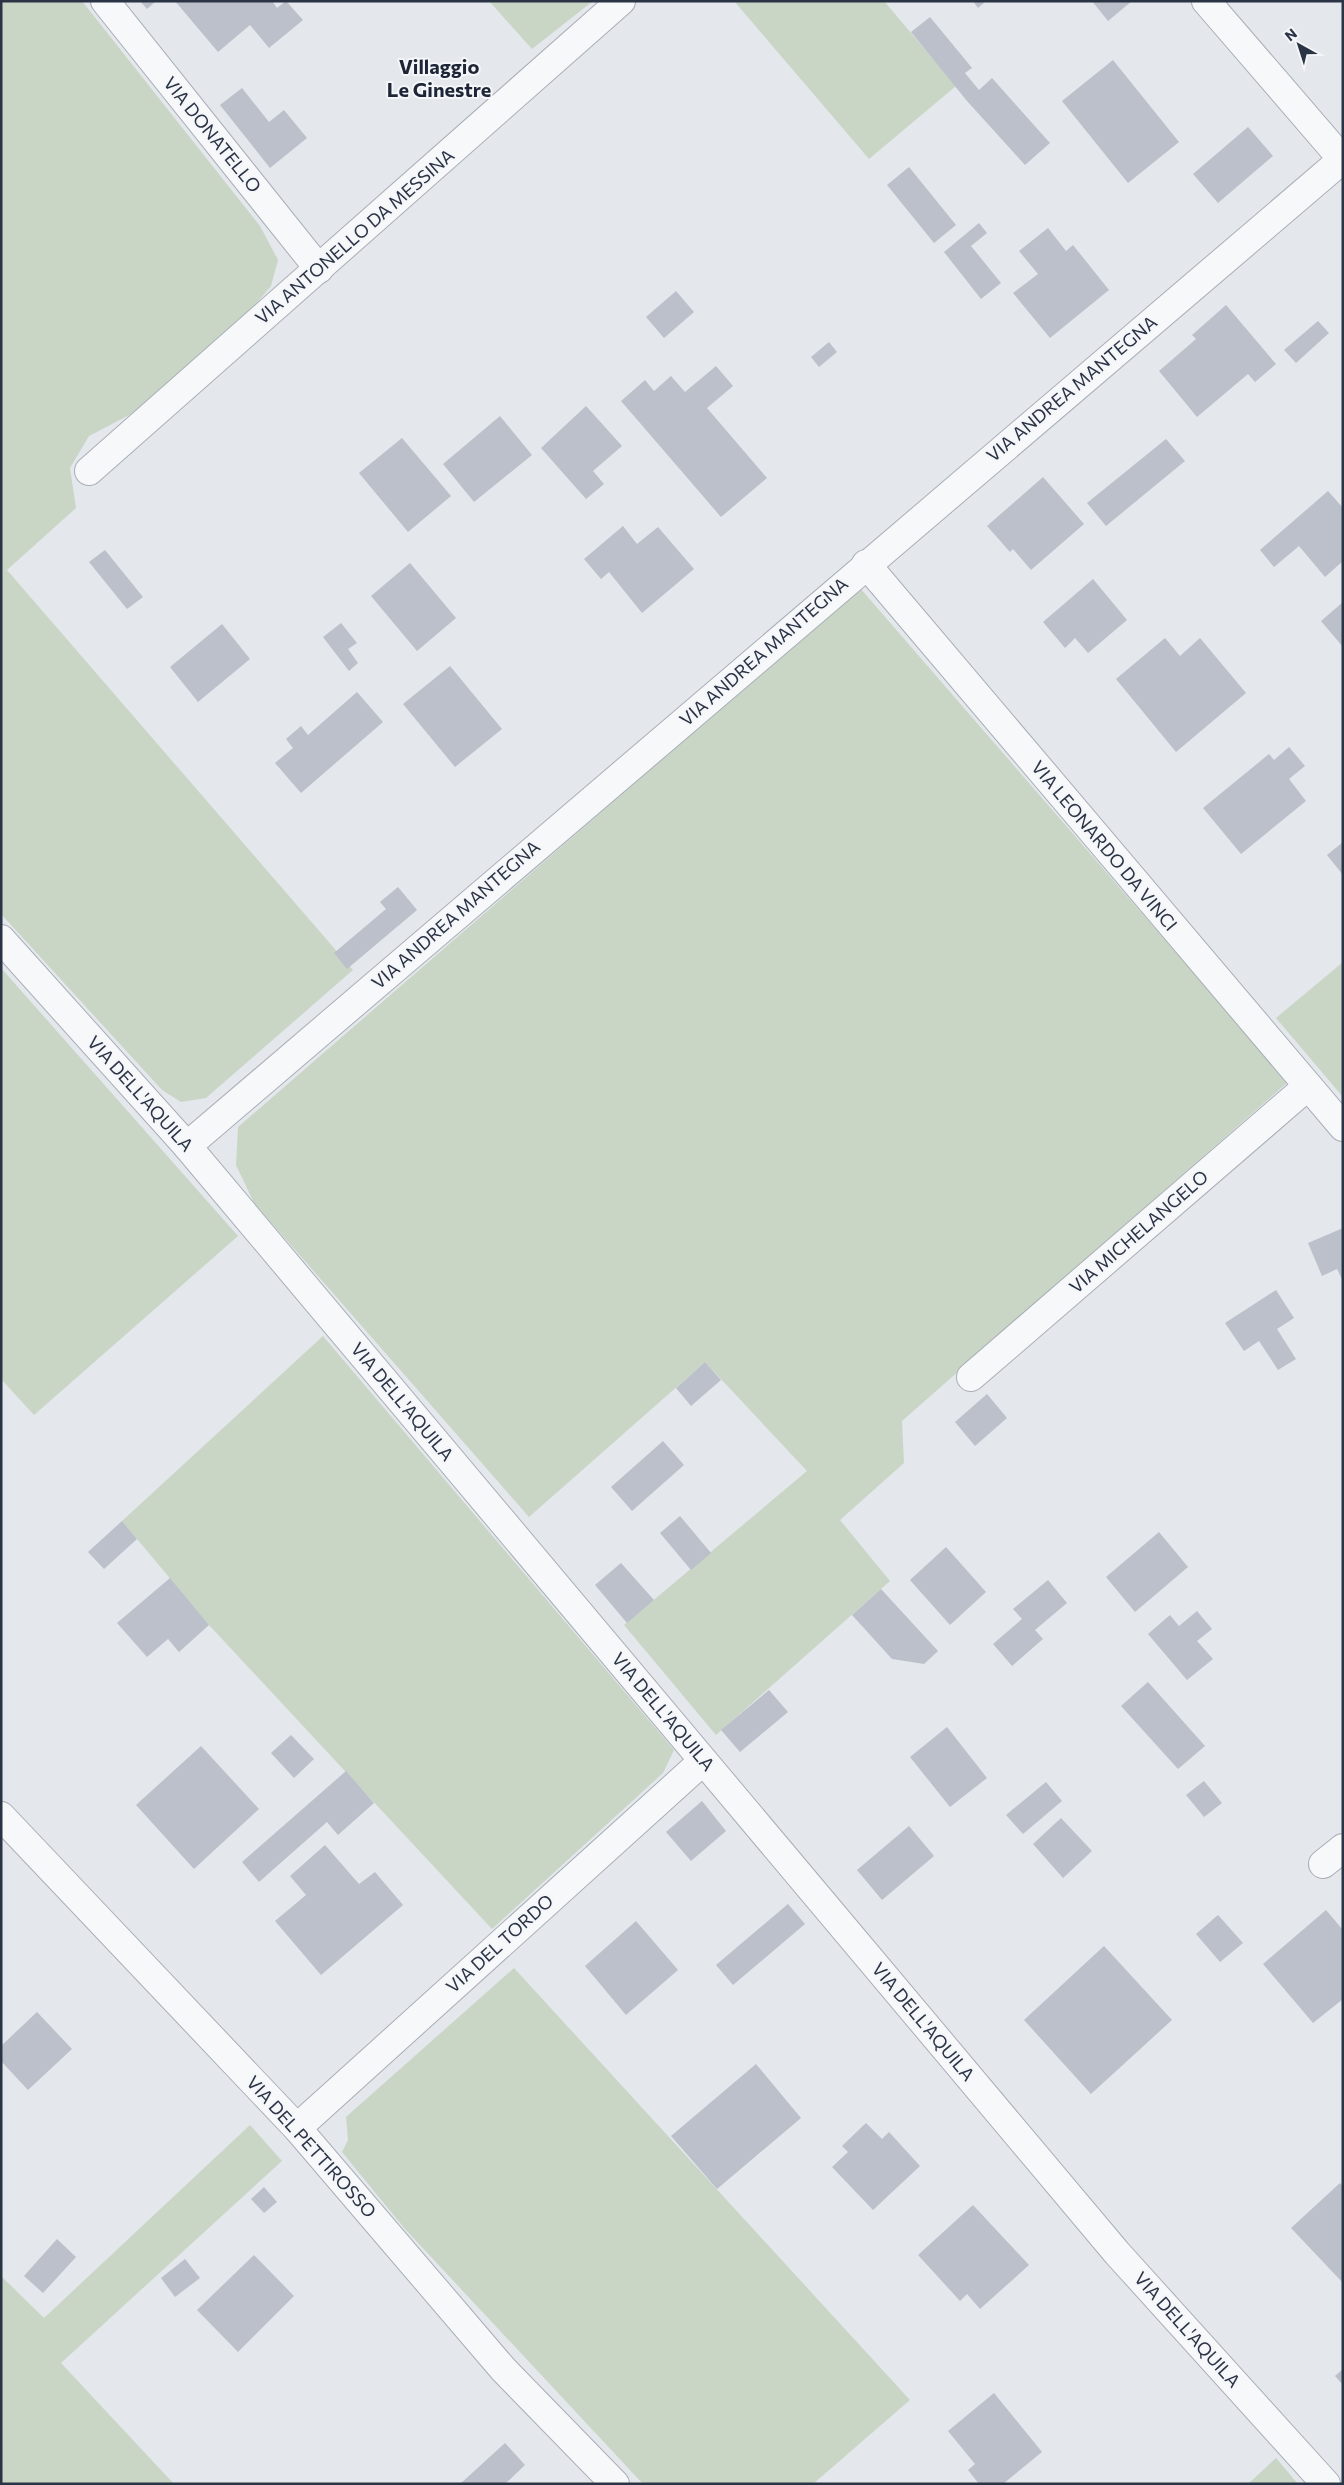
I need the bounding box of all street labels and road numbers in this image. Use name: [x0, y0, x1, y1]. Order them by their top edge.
street label: VIA DONATELLO: [159, 72, 266, 197]
street label: VIA ANTONELLO DA MESSINA: [250, 144, 458, 329]
street label: VIA ANDREA MANTEGNA: [982, 310, 1161, 466]
street label: VIA ANDREA MANTEGNA: [675, 572, 852, 730]
street label: VIA LEONARDO DA VINCI: [1027, 756, 1182, 935]
street label: VIA ANDREA MANTEGNA: [367, 835, 544, 993]
street label: VIA DELL'AQUILA: [83, 1031, 198, 1156]
street label: VIA MICHELANGELO: [1064, 1165, 1212, 1298]
street label: VIA DELL'AQUILA: [347, 1338, 459, 1465]
street label: VIA DELL'AQUILA: [608, 1648, 720, 1775]
street label: VIA DEL TORDO: [441, 1889, 557, 1997]
street label: VIA DELL'AQUILA: [868, 1958, 980, 2085]
street label: VIA DEL PETTIROSSO: [242, 2071, 381, 2222]
street label: VIA DELL'AQUILA: [1130, 2267, 1245, 2392]

